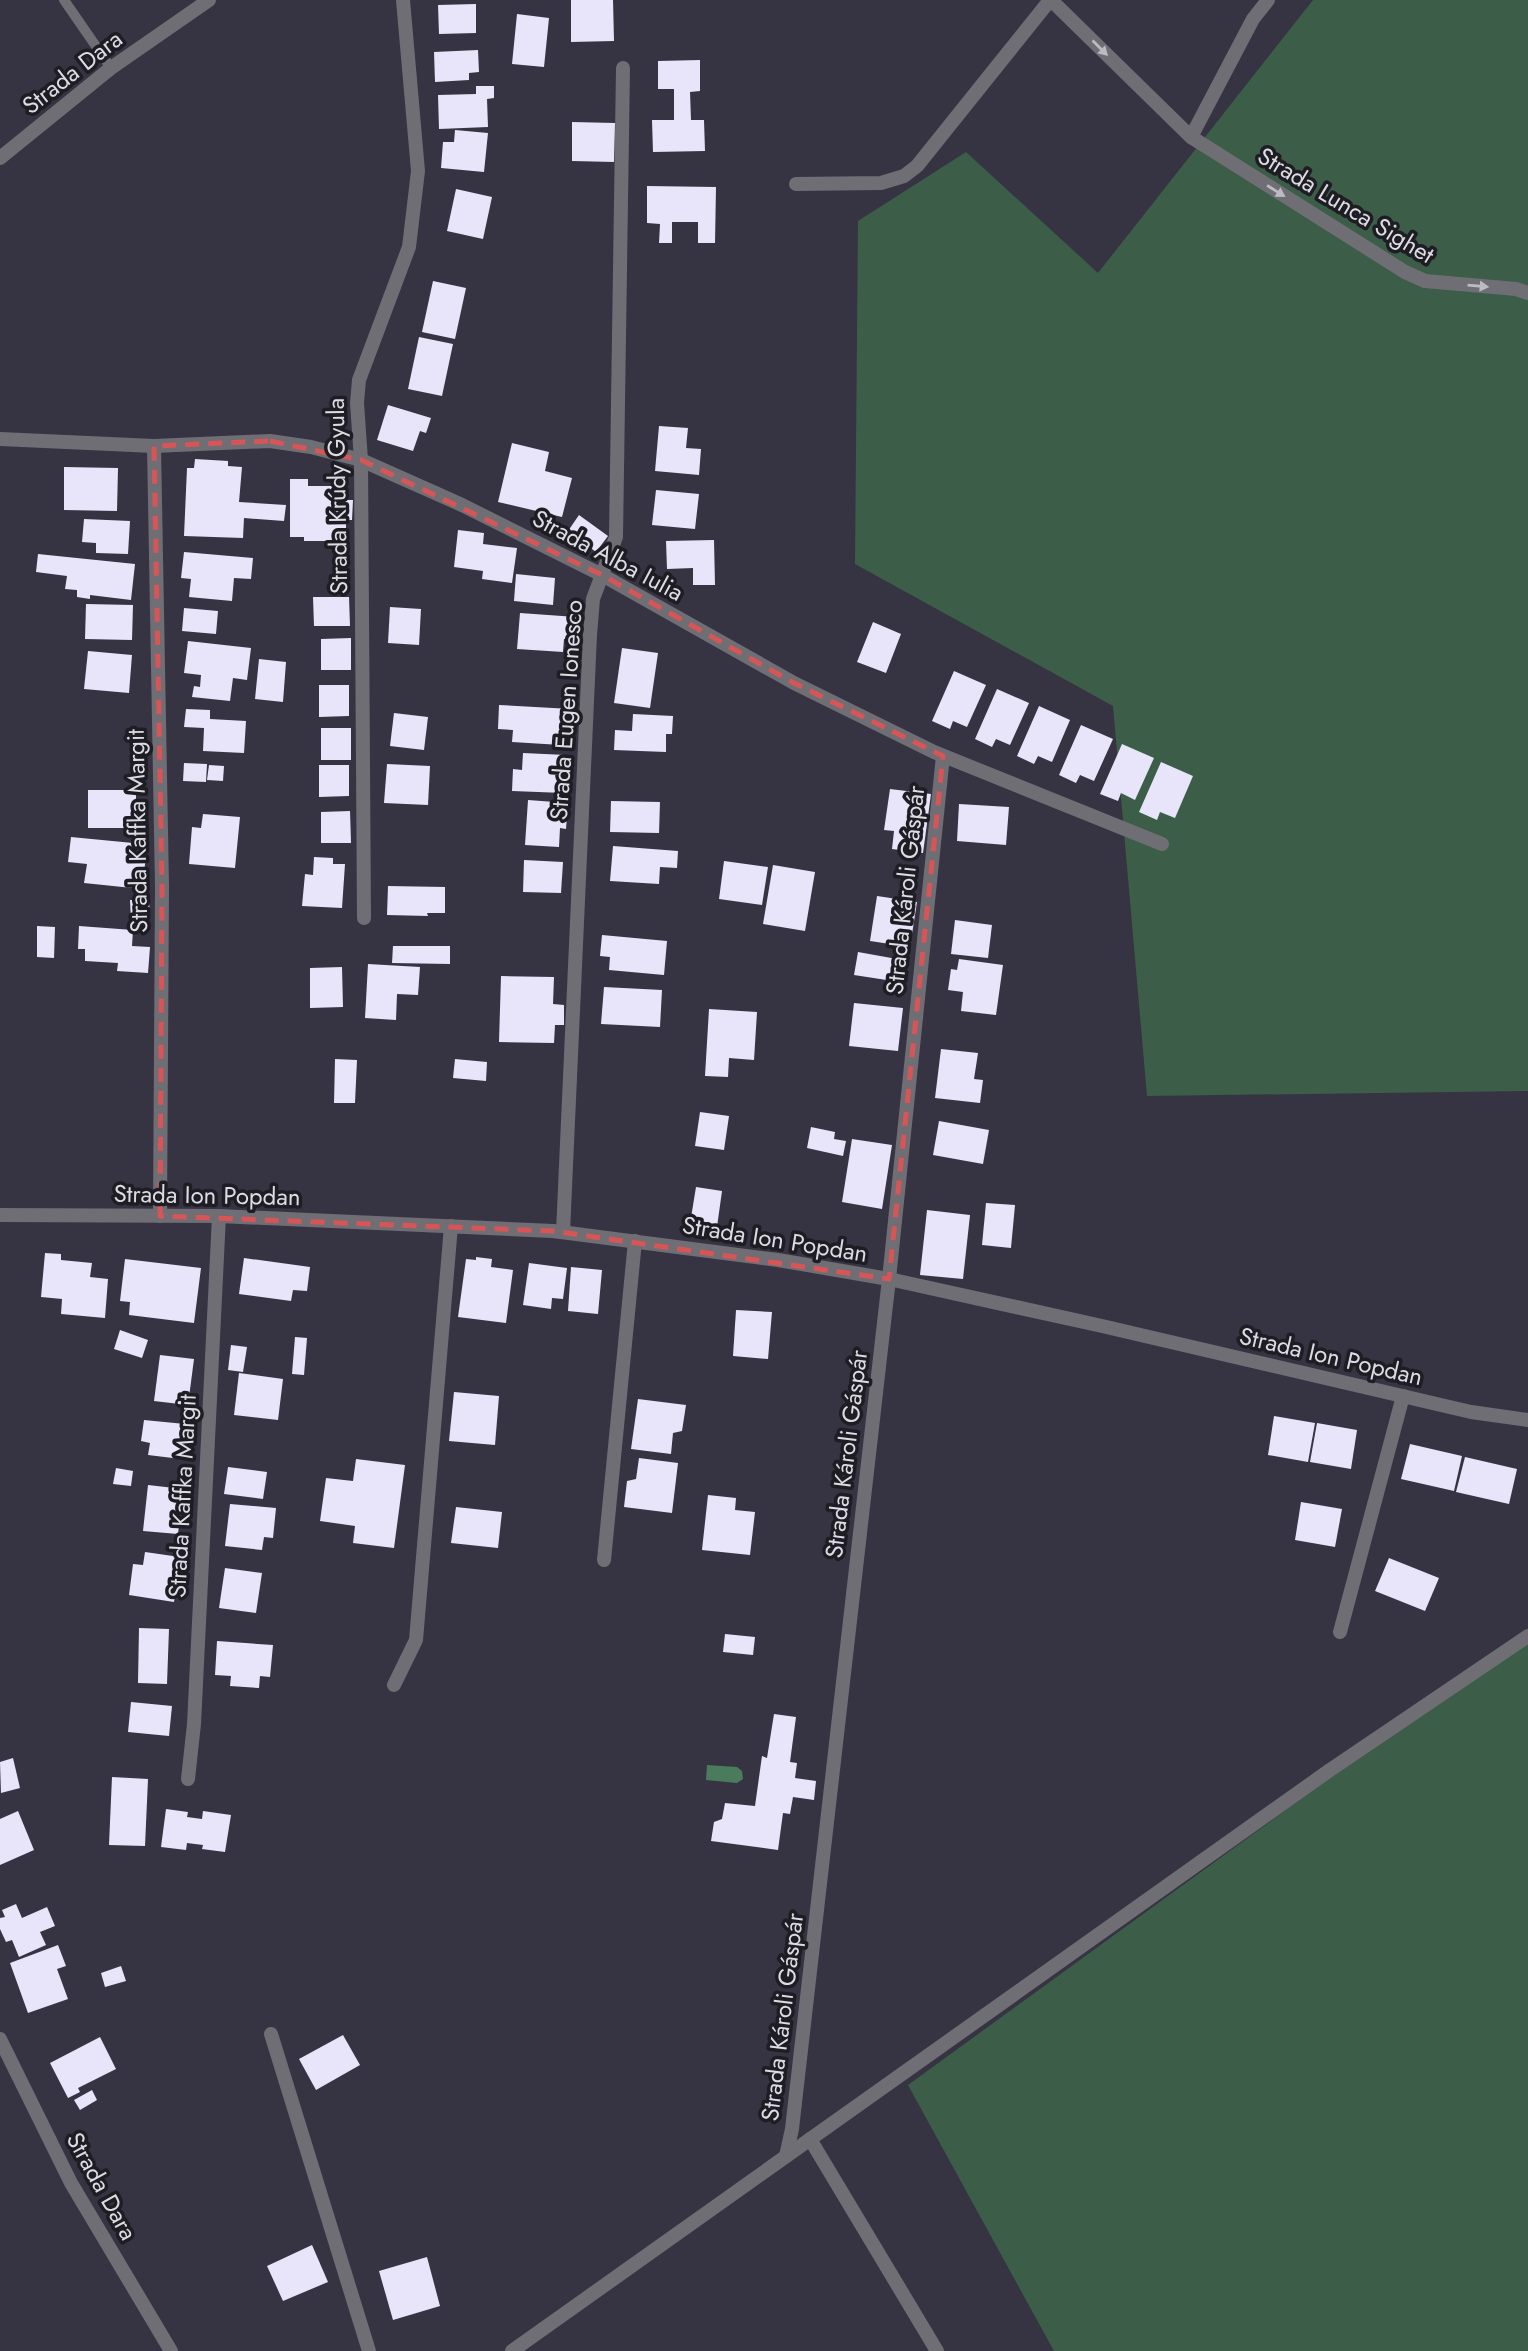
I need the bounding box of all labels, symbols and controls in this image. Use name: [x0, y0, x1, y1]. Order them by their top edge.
street label: Strada Dara: [14, 22, 130, 122]
one-way arrow: [1092, 40, 1108, 56]
street label: Strada Lunca Sighet: [1251, 138, 1441, 272]
one-way arrow: [1266, 184, 1285, 197]
one-way arrow: [1467, 280, 1489, 291]
street label: Strada Krúdy Gyula: [318, 398, 356, 594]
street label: Strada Alba Iulia: [526, 500, 690, 610]
street label: Strada Eugen Ionesco: [541, 599, 591, 821]
street label: Strada Kaffka Margit: [118, 729, 156, 933]
street label: Strada Károli Gáspár: [877, 783, 933, 996]
street label: Strada Ion Popdan: [113, 1176, 301, 1214]
street label: Strada Ion Popdan: [680, 1207, 870, 1271]
street label: Strada Ion Popdan: [1236, 1318, 1426, 1394]
street label: Strada Károli Gáspár: [816, 1347, 876, 1560]
street label: Strada Kaffka Margit: [159, 1393, 205, 1599]
street label: Strada Károli Gáspár: [752, 1910, 812, 2123]
street label: Strada Dara: [58, 2126, 146, 2246]

